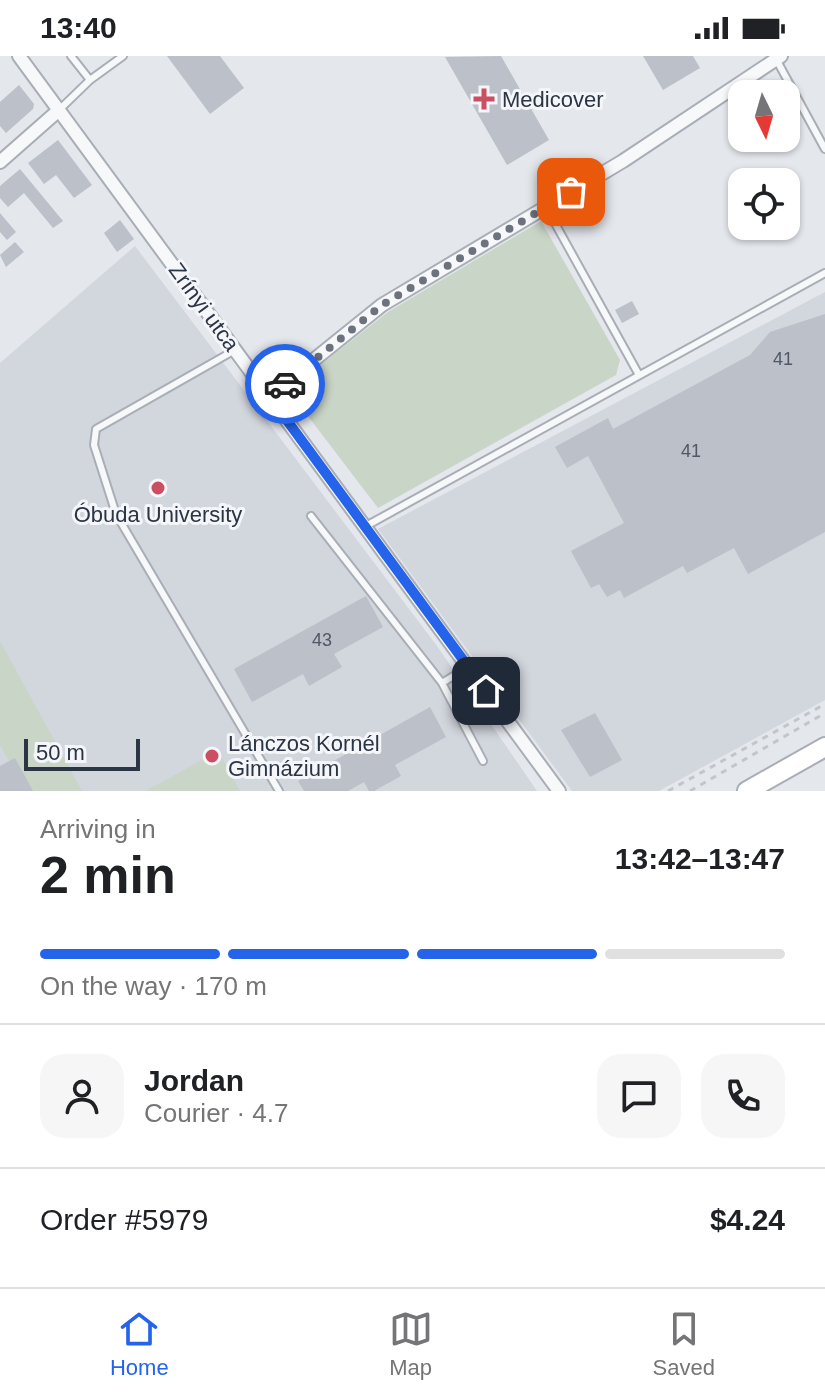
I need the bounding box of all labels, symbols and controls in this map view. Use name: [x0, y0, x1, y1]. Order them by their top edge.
text: 13:40: [40, 11, 117, 44]
north arrow: [728, 80, 800, 152]
map controls: [728, 80, 800, 240]
place label: Medicover: [502, 87, 603, 112]
marker: Medicover: [473, 88, 495, 110]
pin: [537, 158, 605, 226]
button: locate: [728, 168, 800, 240]
icon: bag: [549, 170, 593, 214]
street label: Zrínyi utca: [164, 258, 245, 357]
courier: [245, 344, 325, 424]
house number: 41: [773, 349, 793, 369]
icon: car: [263, 362, 307, 406]
house number: 41: [681, 441, 701, 461]
marker: Óbuda University: [149, 479, 167, 497]
place label: Óbuda University: [74, 502, 242, 527]
house number: 43: [312, 630, 332, 650]
pin: [452, 657, 520, 725]
icon: home: [464, 669, 508, 713]
place label: Lánczos Kornél Gimnázium: [228, 731, 380, 781]
scale bar: [24, 735, 140, 771]
text: 50 m: [36, 740, 85, 765]
marker: Lánczos Kornél Gimnázium: [203, 747, 221, 765]
text: Arriving in: [40, 814, 156, 844]
text: 13:42–13:47: [615, 842, 785, 875]
text: 2 min: [40, 846, 176, 904]
text: On the way · 170 m: [40, 971, 267, 1001]
button: person: [40, 1054, 124, 1138]
button: chat: [597, 1054, 681, 1138]
button: phone: [701, 1054, 785, 1138]
text: Jordan: [144, 1064, 244, 1097]
text: Courier · 4.7: [144, 1098, 289, 1128]
text: Order #5979: [40, 1203, 208, 1236]
text: $4.24: [710, 1203, 785, 1236]
tab: Home: [110, 1307, 169, 1381]
tab: Map: [389, 1307, 433, 1381]
tab: Saved: [653, 1307, 715, 1381]

